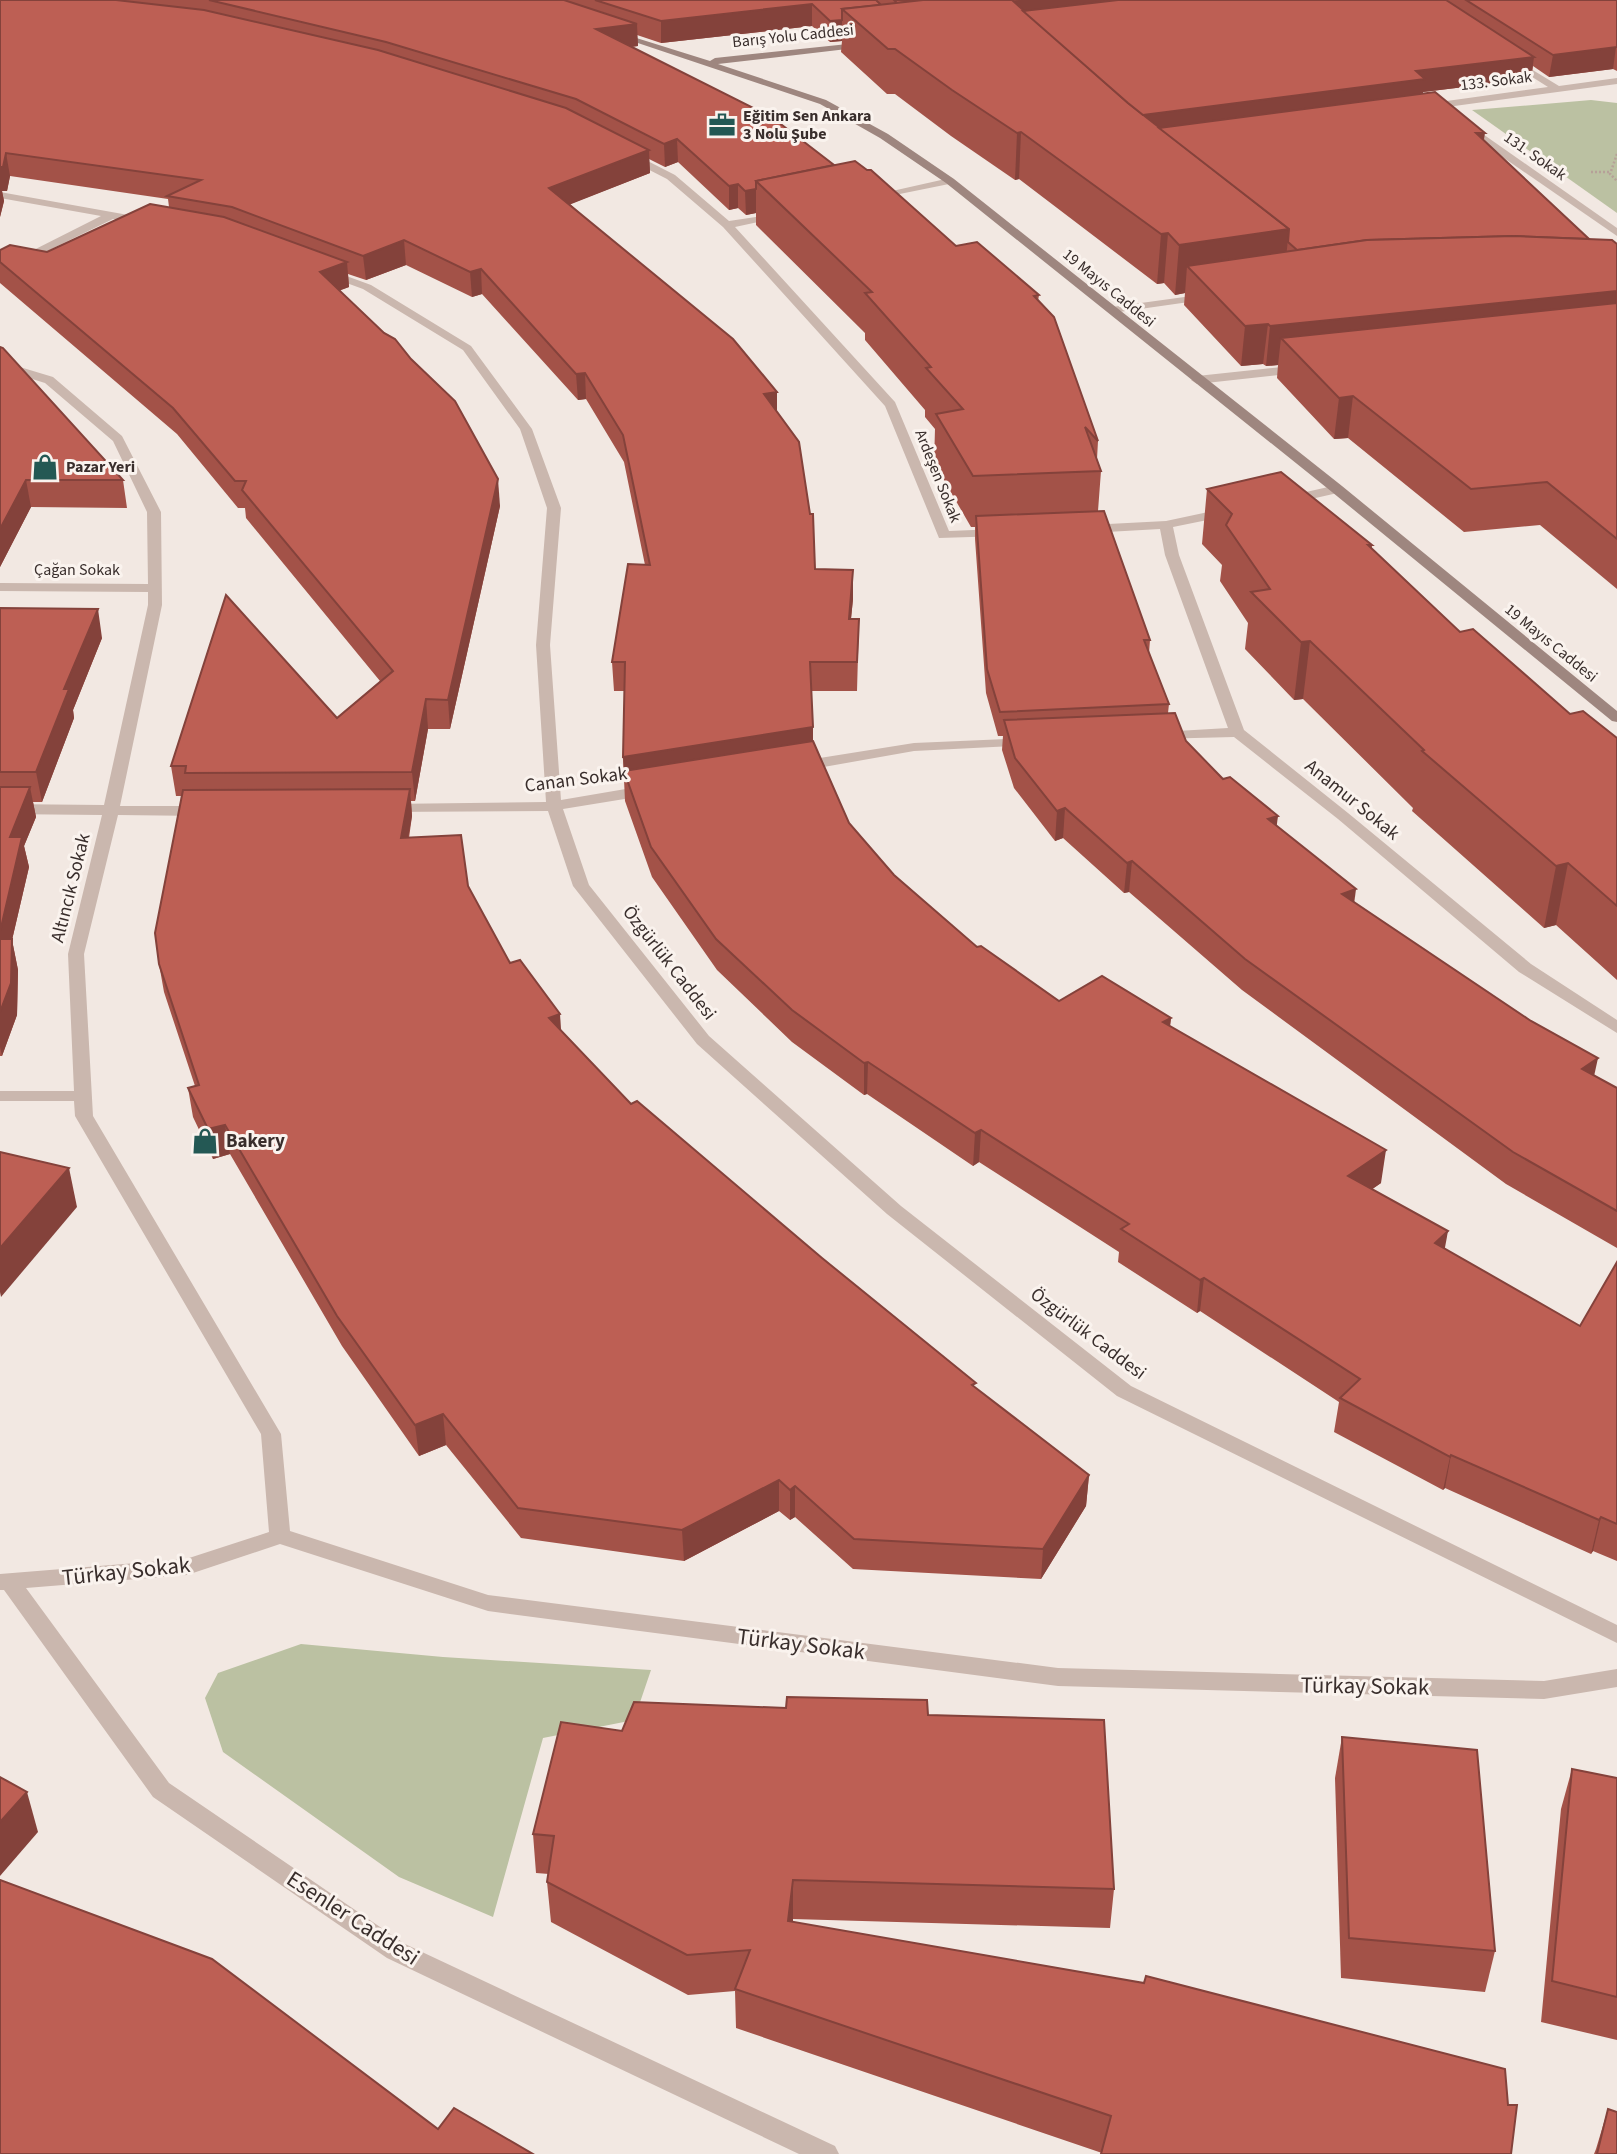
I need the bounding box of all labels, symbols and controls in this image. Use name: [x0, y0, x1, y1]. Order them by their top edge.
street label: Barış Yolu Caddesi: [731, 19, 855, 53]
street label: 133. Sokak: [1459, 66, 1533, 96]
place label: Eğitim Sen Ankara 3 Nolu Şube: [743, 105, 871, 145]
office icon: Eğitim Sen Ankara 3 Nolu Şube: [707, 110, 737, 140]
street label: 131. Sokak: [1499, 126, 1571, 186]
street label: 19 Mayıs Caddesi: [1058, 244, 1160, 332]
street label: Ardeşen Sokak: [909, 426, 967, 526]
shop icon: Pazar Yeri: [30, 452, 60, 482]
place label: Pazar Yeri: [66, 456, 135, 478]
street label: Çağan Sokak: [34, 559, 120, 581]
street label: 19 Mayıs Caddesi: [1500, 599, 1602, 687]
street label: Anamur Sokak: [1299, 753, 1406, 847]
street label: Canan Sokak: [523, 760, 629, 800]
street label: Altıncık Sokak: [44, 830, 98, 946]
street label: Özgürlük Caddesi: [616, 900, 722, 1026]
shop icon: Bakery: [190, 1126, 220, 1156]
place label: Bakery: [226, 1128, 285, 1155]
street label: Özgürlük Caddesi: [1024, 1281, 1152, 1387]
street label: Türkay Sokak: [60, 1548, 192, 1594]
street label: Türkay Sokak: [735, 1620, 867, 1668]
street label: Türkay Sokak: [1300, 1668, 1430, 1704]
street label: Esenler Caddesi: [280, 1863, 426, 1973]

